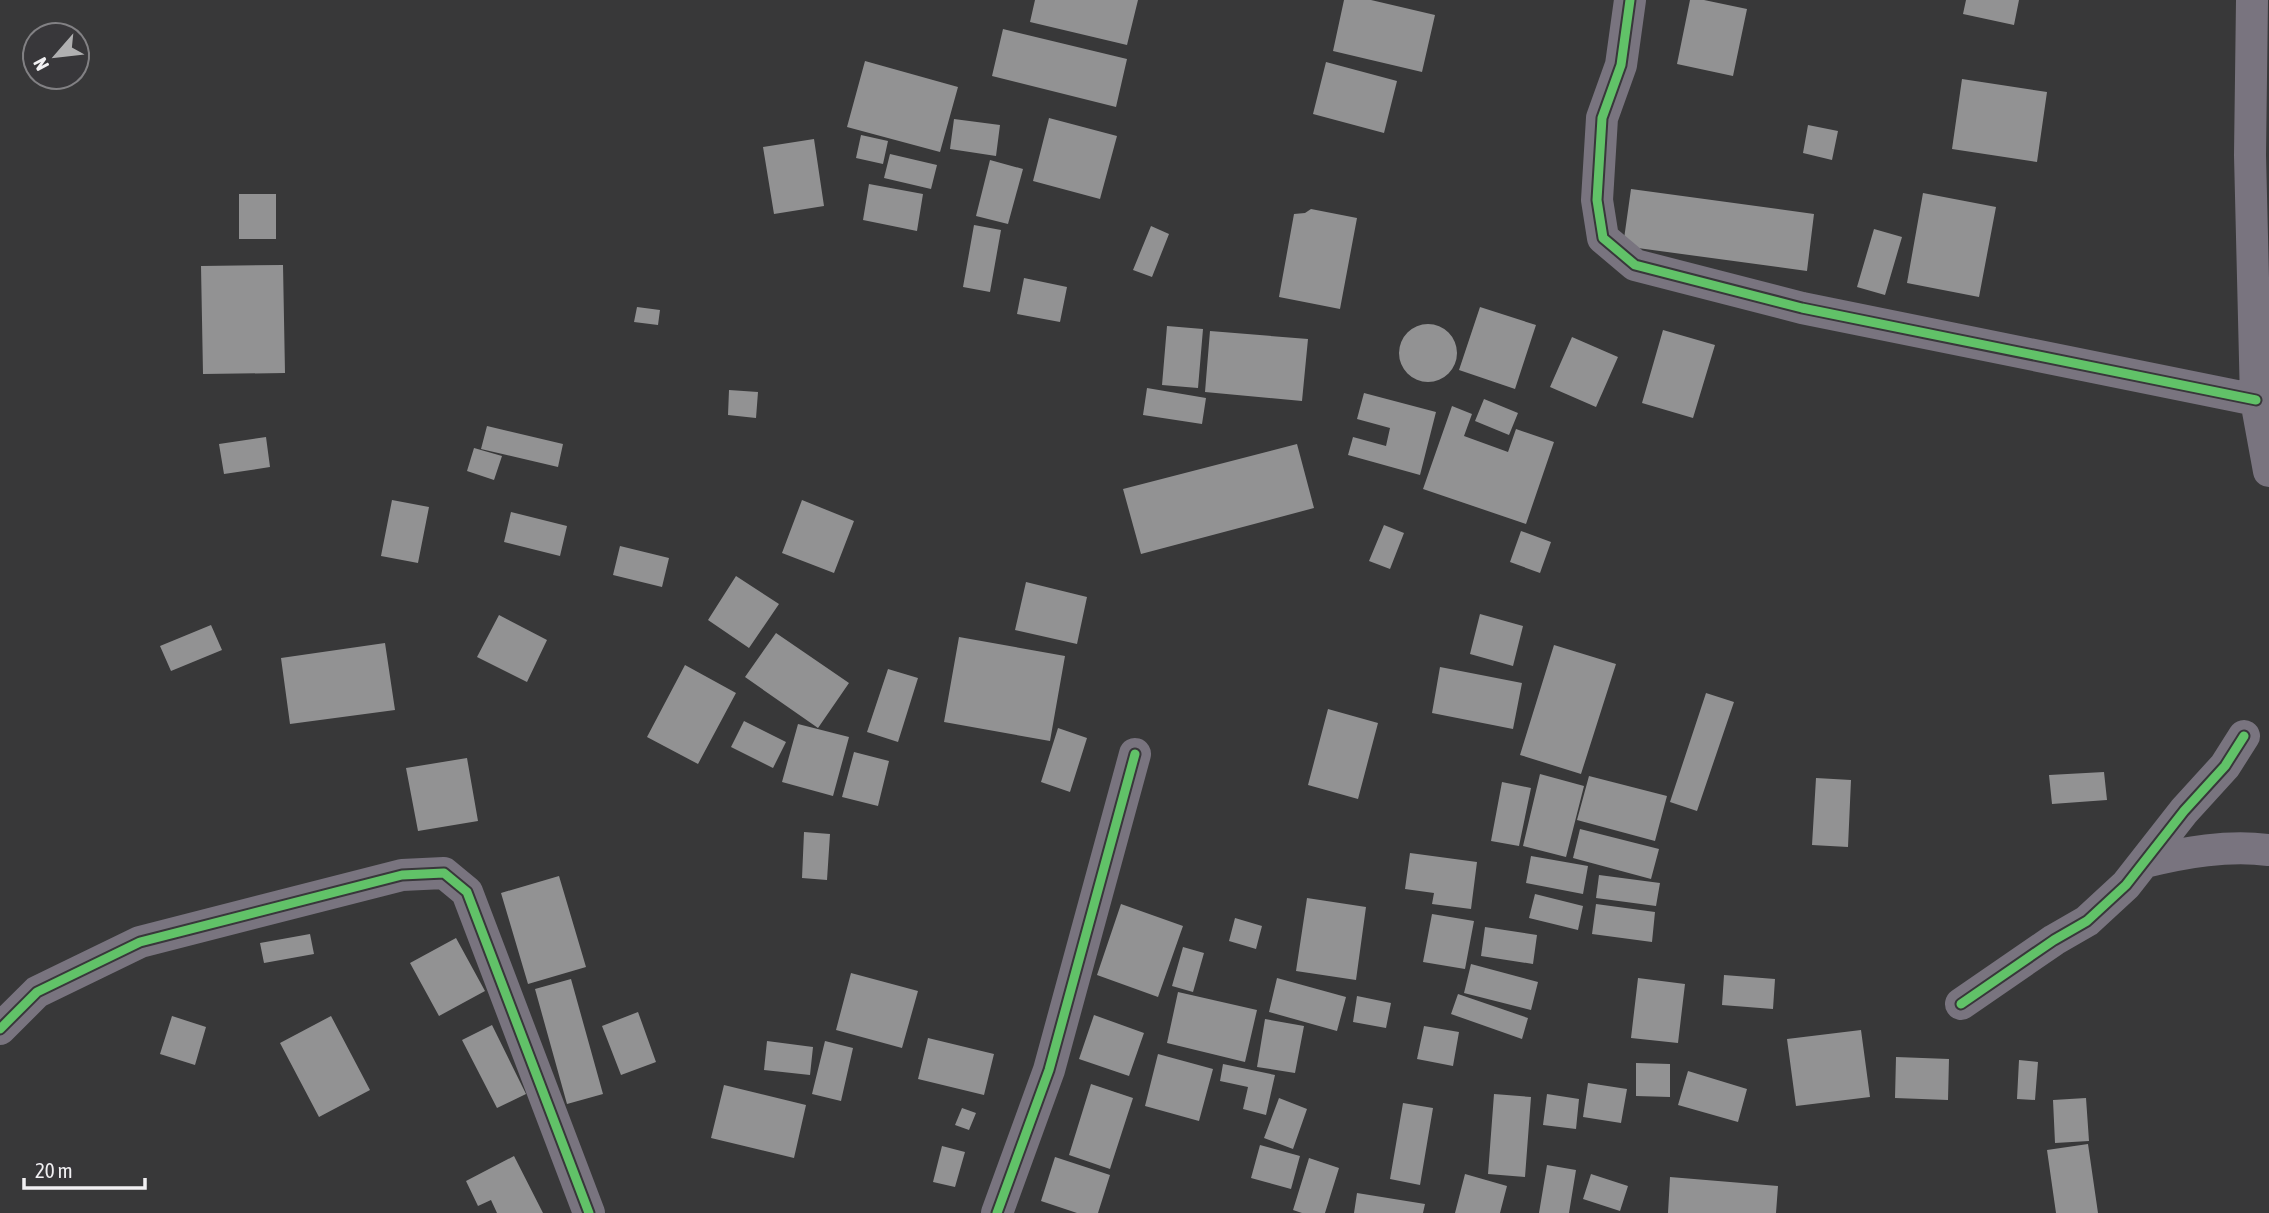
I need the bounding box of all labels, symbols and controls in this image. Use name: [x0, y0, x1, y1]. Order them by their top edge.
north arrow: [21, 21, 91, 91]
text: N: [29, 54, 53, 74]
scale bar: [24, 1146, 145, 1190]
text: 20 m: [35, 1158, 73, 1182]

